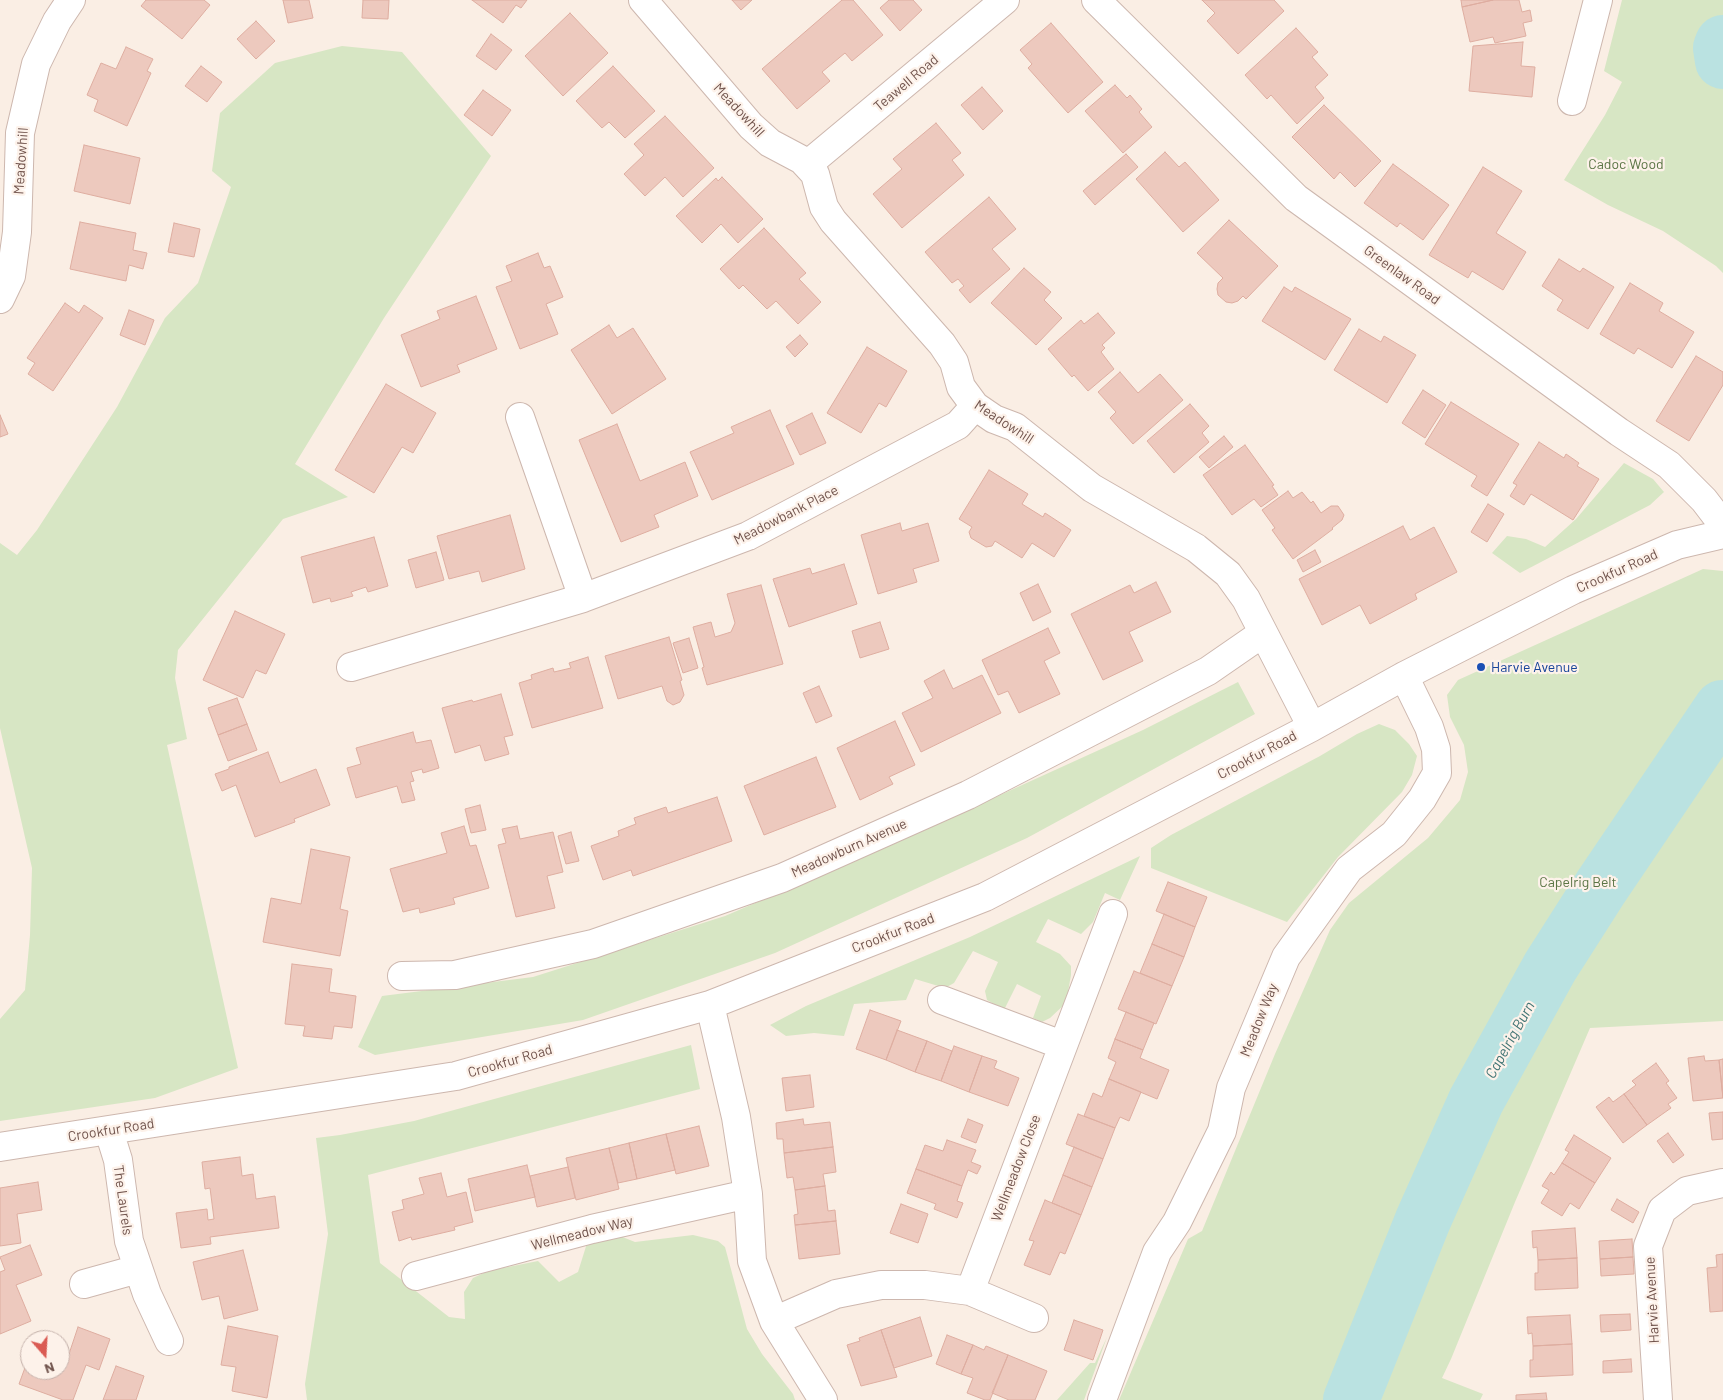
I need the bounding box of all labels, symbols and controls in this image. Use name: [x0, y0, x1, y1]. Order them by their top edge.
street label: Teawell Road: [870, 51, 942, 115]
street label: Meadowhill: [710, 80, 768, 140]
street label: Meadowhill: [10, 127, 32, 195]
park label: Cadoc Wood: [1588, 156, 1664, 172]
street label: Greenlaw Road: [1361, 242, 1443, 308]
street label: Meadowhill: [971, 397, 1037, 447]
street label: Meadowbank Place: [731, 481, 841, 549]
street label: Crookfur Road: [1574, 546, 1660, 596]
place label: Harvie Avenue: [1491, 659, 1578, 675]
marker: Harvie Avenue: [1475, 661, 1487, 673]
street label: Crookfur Road: [1215, 727, 1299, 783]
street label: Meadowburn Avenue: [789, 815, 909, 881]
park label: Capelrig Belt: [1539, 874, 1617, 890]
street label: Crookfur Road: [849, 910, 937, 956]
street label: Meadow Way: [1237, 981, 1281, 1059]
water label: Capelrig Burn: [1481, 998, 1539, 1082]
street label: Crookfur Road: [466, 1041, 554, 1081]
street label: Wellmeadow Close: [988, 1112, 1044, 1224]
street label: Crookfur Road: [67, 1115, 155, 1145]
street label: The Laurels: [110, 1164, 136, 1236]
street label: Wellmeadow Way: [529, 1212, 635, 1254]
street label: Harvie Avenue: [1641, 1256, 1663, 1344]
north arrow: [20, 1330, 70, 1380]
text: N: [43, 1359, 57, 1378]

